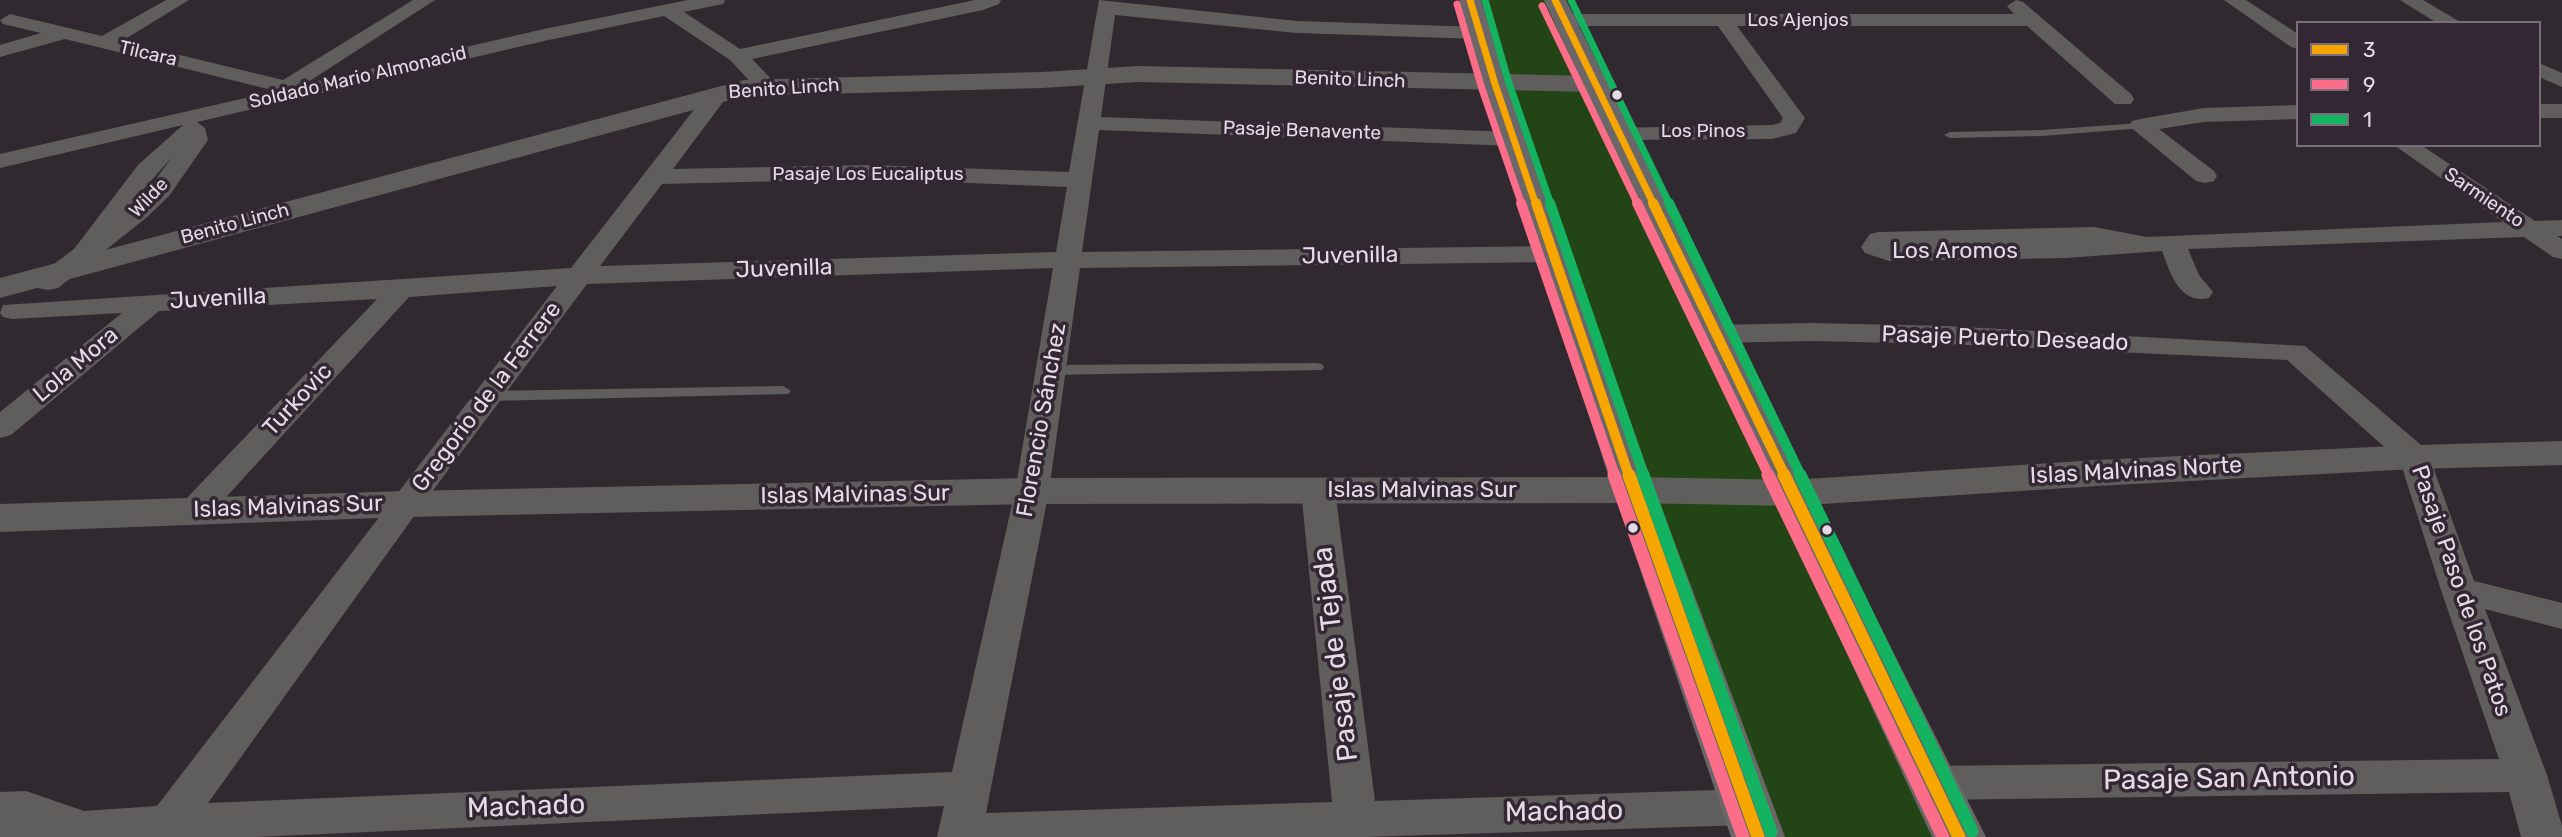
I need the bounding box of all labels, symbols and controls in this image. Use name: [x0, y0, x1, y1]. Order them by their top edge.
street label: Los Ajenjos: [1747, 10, 1849, 32]
legend: [2296, 21, 2541, 147]
street label: Tilcara: [117, 36, 179, 72]
text: 3: [2363, 37, 2376, 62]
street label: Soldado Mario Almonacid: [247, 42, 469, 114]
street label: Benito Linch: [1294, 67, 1406, 93]
text: 9: [2363, 72, 2375, 97]
street label: Benito Linch: [728, 74, 840, 104]
unlabelled marker: [1610, 88, 1624, 102]
text: 1: [2363, 107, 2372, 132]
street label: Pasaje Benavente: [1222, 117, 1382, 145]
street label: Los Pinos: [1661, 121, 1745, 143]
street label: Sarmiento: [2440, 163, 2528, 233]
street label: Pasaje Los Eucaliptus: [772, 164, 964, 186]
street label: Wilde: [125, 173, 173, 223]
street label: Benito Linch: [178, 199, 292, 249]
street label: Los Aromos: [1892, 237, 2018, 265]
street label: Juvenilla: [1301, 241, 1399, 271]
street label: Juvenilla: [735, 254, 833, 284]
street label: Juvenilla: [169, 283, 267, 315]
street label: Gregorio de la Ferrere: [407, 297, 567, 497]
street label: Lola Mora: [28, 321, 124, 409]
street label: Florencio Sánchez: [1011, 321, 1073, 519]
street label: Pasaje Puerto Deseado: [1881, 321, 2129, 357]
street label: Turkovic: [258, 358, 338, 442]
street label: Islas Malvinas Norte: [2029, 452, 2243, 490]
street label: Pasaje Paso de los Patos: [2405, 462, 2517, 720]
street label: Islas Malvinas Sur: [1327, 476, 1517, 504]
street label: Islas Malvinas Sur: [760, 480, 950, 510]
street label: Islas Malvinas Sur: [193, 490, 383, 524]
unlabelled marker: [1626, 521, 1640, 535]
unlabelled marker: [1820, 523, 1834, 537]
street label: Pasaje de Tejada: [1306, 545, 1366, 763]
street label: Pasaje San Antonio: [2103, 760, 2355, 798]
street label: Machado: [466, 788, 586, 826]
street label: Machado: [1505, 794, 1623, 830]

